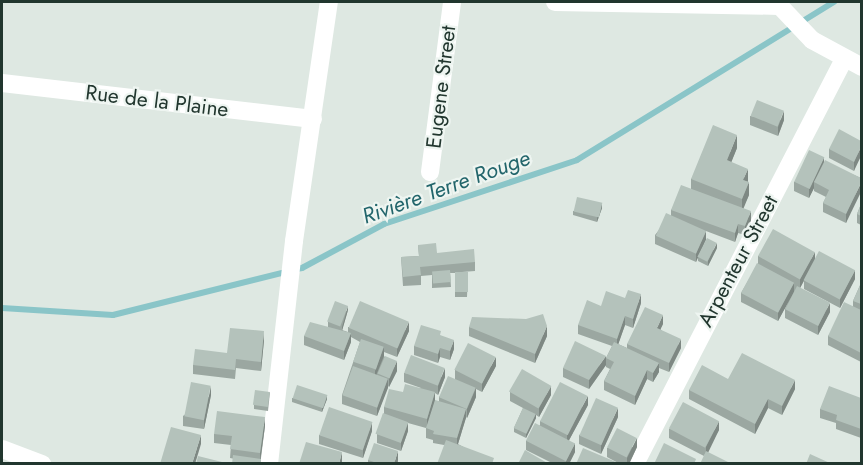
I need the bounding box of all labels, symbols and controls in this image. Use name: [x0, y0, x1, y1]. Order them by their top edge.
street label: Eugene Street: [421, 24, 461, 150]
street label: Rue de la Plaine: [84, 80, 230, 122]
water label: Rivière Terre Rouge: [358, 144, 534, 230]
street label: Arpenteur Street: [693, 191, 783, 331]

